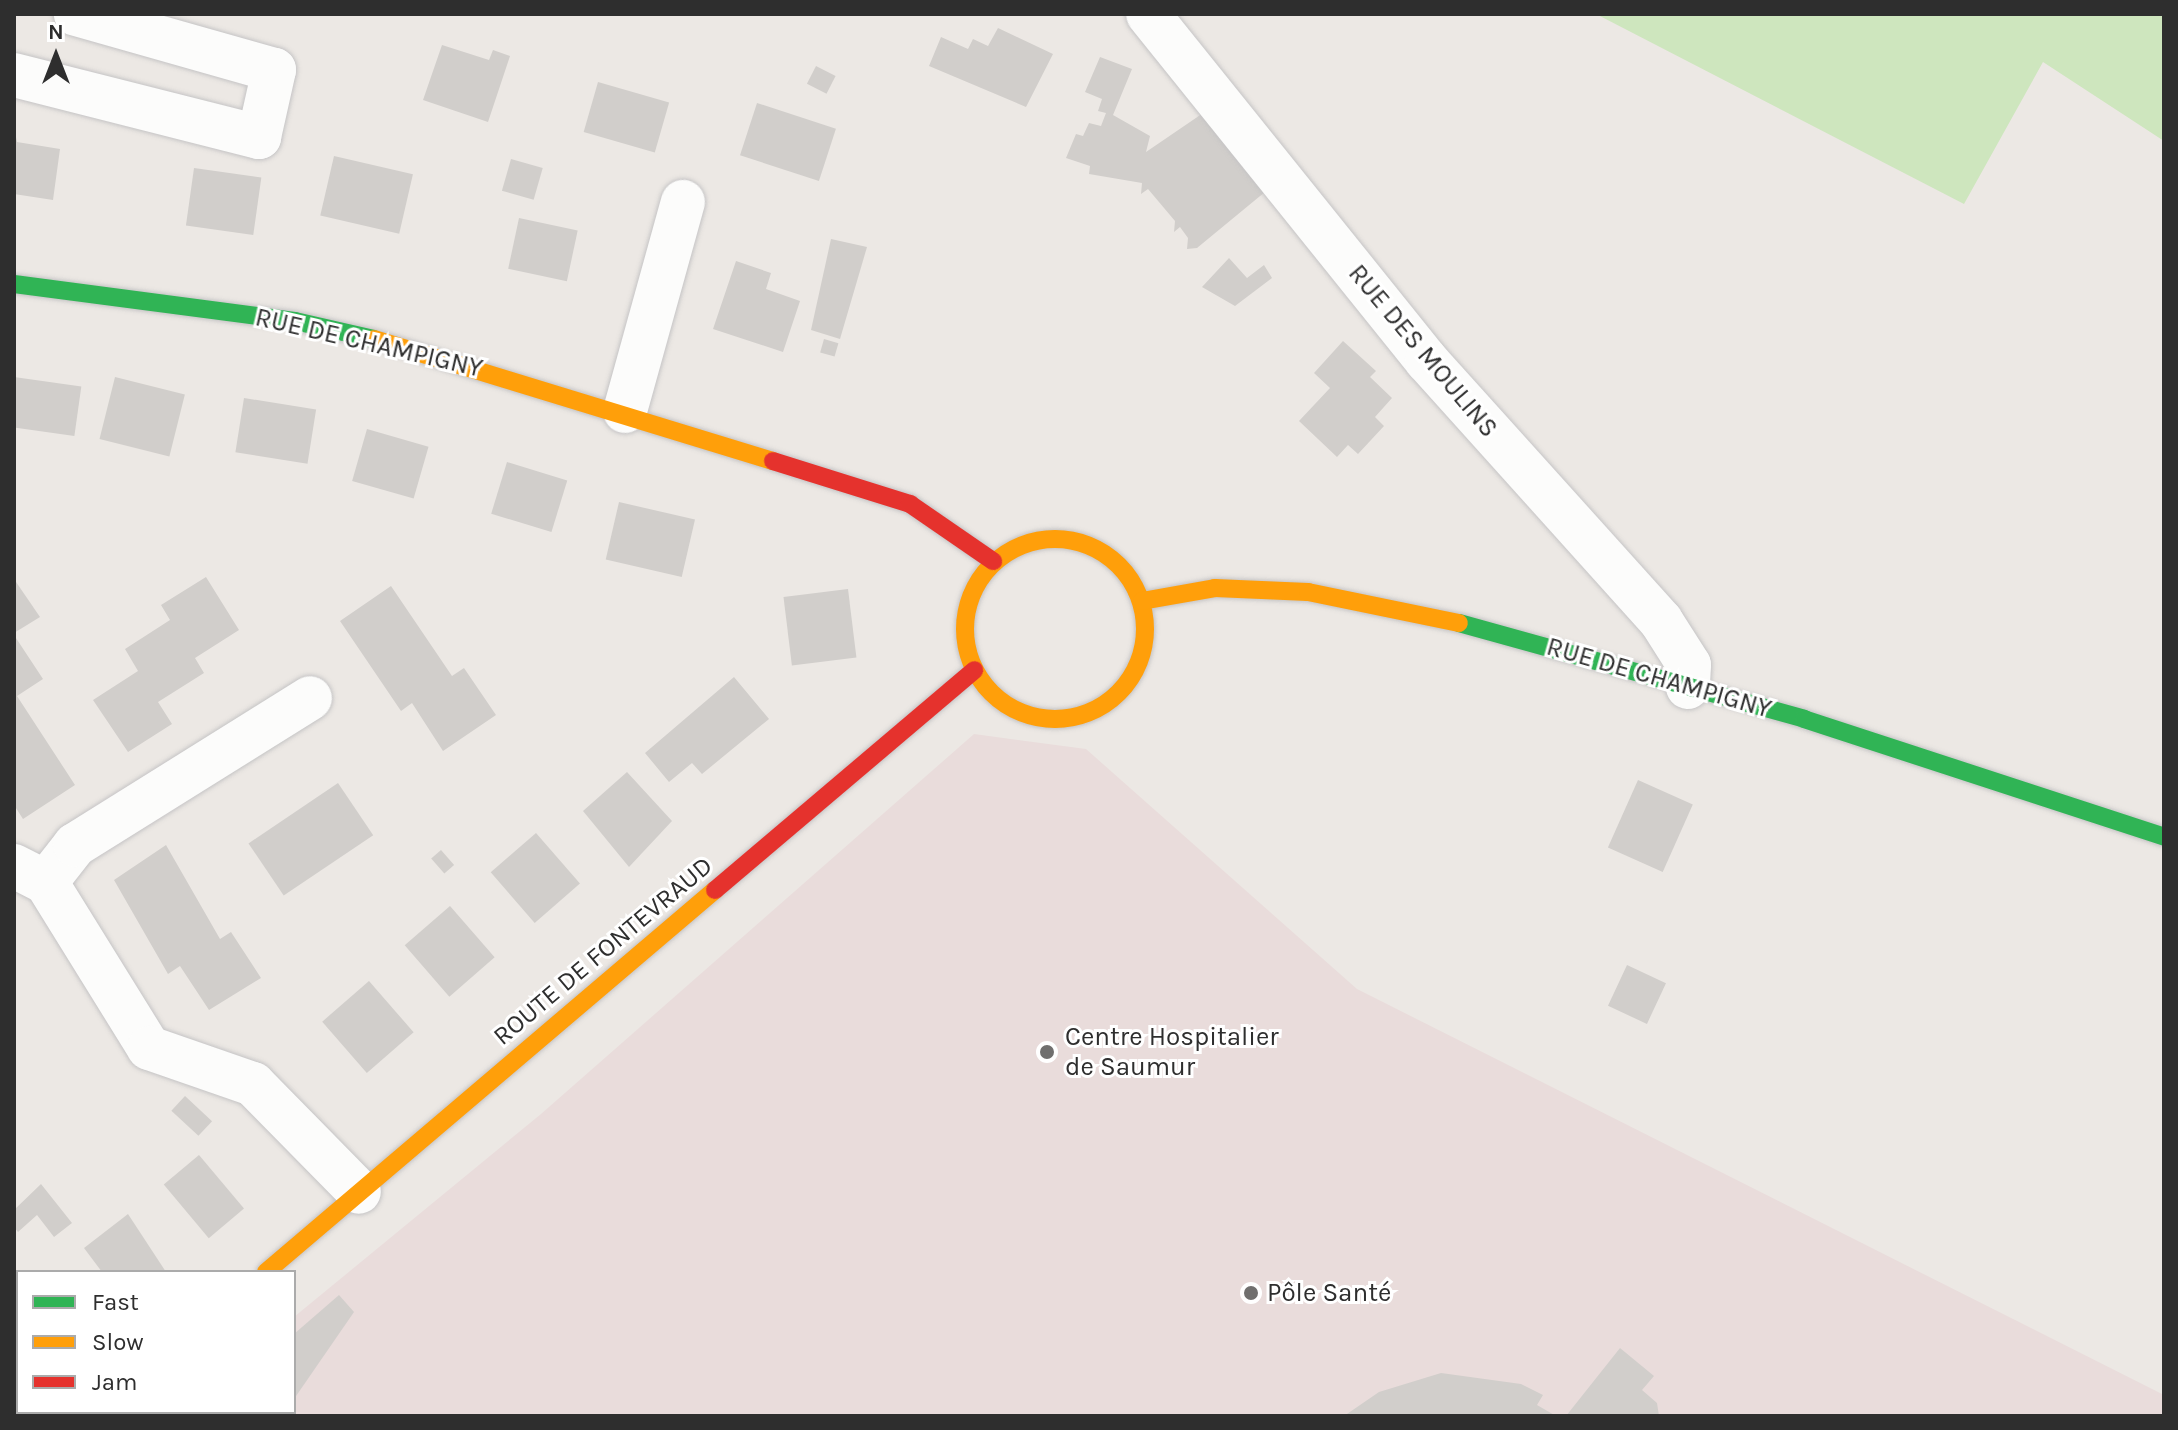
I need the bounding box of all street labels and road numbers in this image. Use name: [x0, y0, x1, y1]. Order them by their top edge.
street label: RUE DES MOULINS: [1342, 258, 1504, 444]
street label: RUE DE CHAMPIGNY: [252, 302, 486, 384]
street label: RUE DE CHAMPIGNY: [1543, 631, 1775, 725]
street label: ROUTE DE FONTEVRAUD: [487, 850, 719, 1052]

